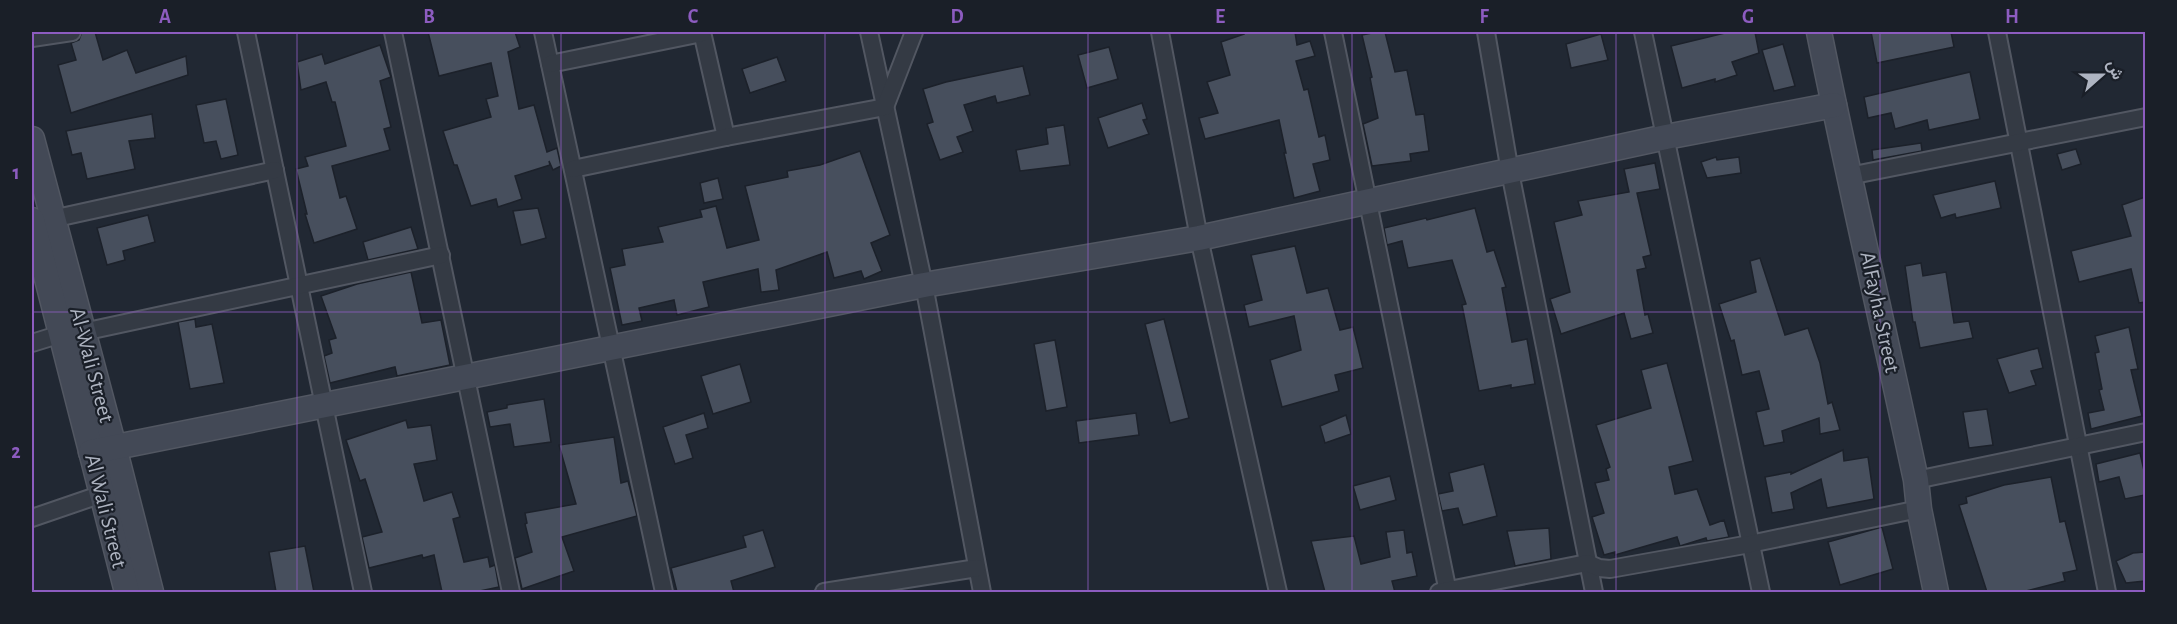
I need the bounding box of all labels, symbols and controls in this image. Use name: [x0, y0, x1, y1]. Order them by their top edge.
text: A: [159, 7, 171, 27]
text: B: [423, 7, 435, 27]
text: C: [688, 7, 699, 27]
text: D: [950, 7, 964, 27]
text: E: [1215, 7, 1225, 27]
text: F: [1479, 7, 1489, 27]
text: G: [1742, 7, 1754, 27]
text: H: [2005, 7, 2019, 27]
north arrow: [2072, 45, 2132, 105]
text: ش: [2103, 58, 2126, 82]
text: 1: [12, 163, 20, 183]
street label: AlFayha Street: [1856, 249, 1904, 375]
street label: Al-Wali Street: [66, 305, 118, 425]
text: 2: [11, 442, 21, 462]
street label: Al Wali Street: [81, 452, 131, 570]

